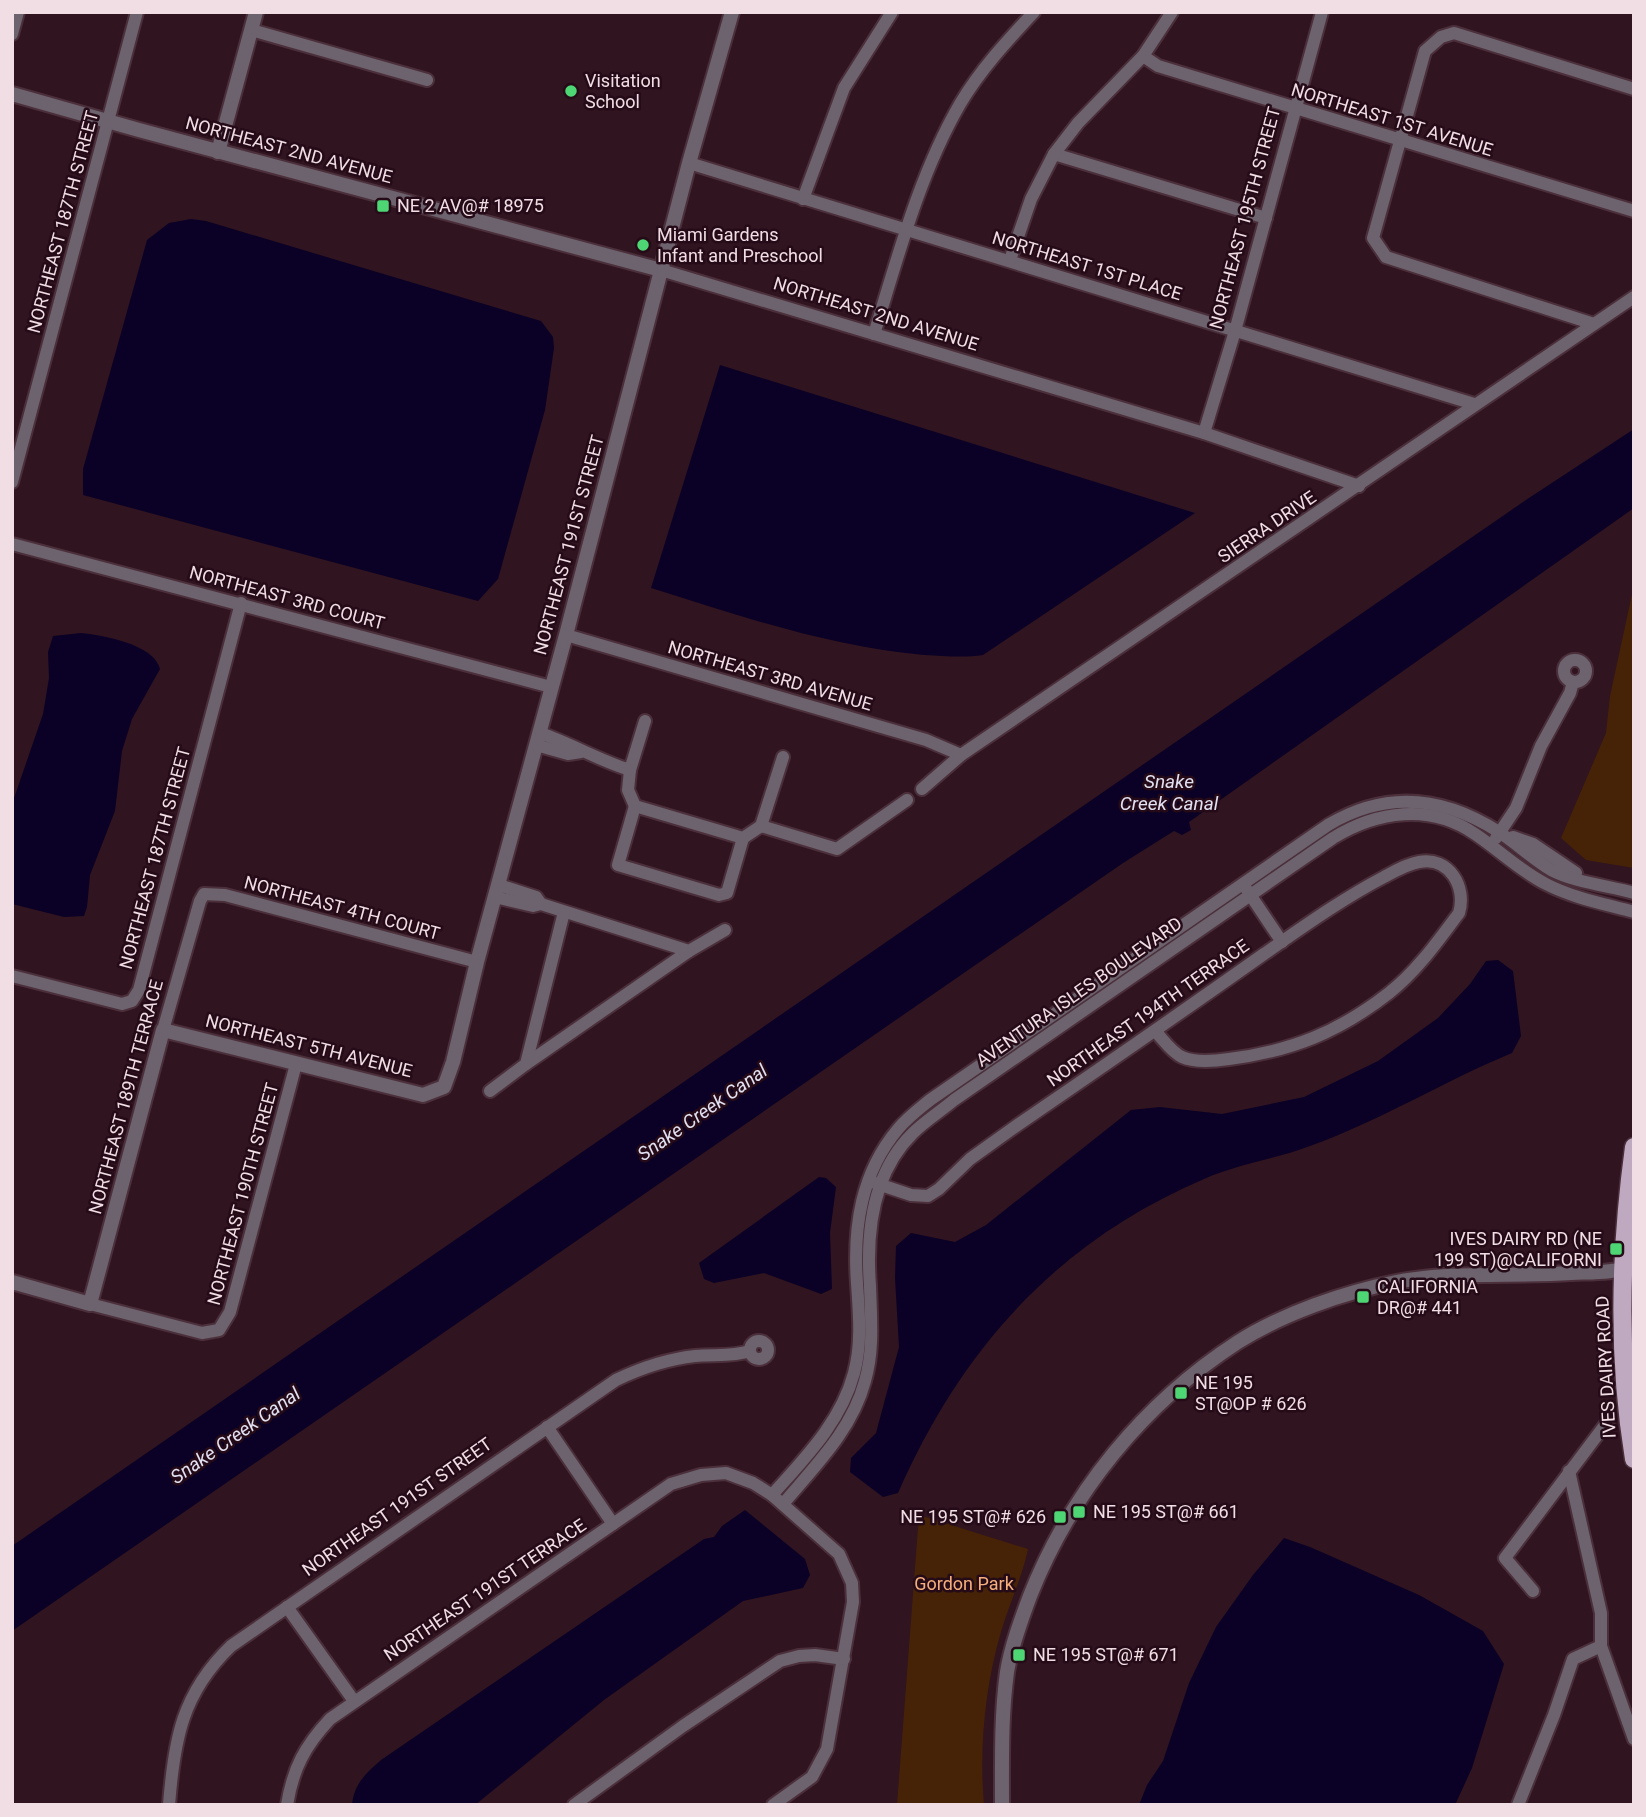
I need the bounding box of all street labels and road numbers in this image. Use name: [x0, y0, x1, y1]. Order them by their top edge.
street label: NORTHEAST 1ST AVENUE: [1289, 79, 1496, 160]
street label: NORTHEAST 195TH STREET: [1205, 104, 1284, 331]
street label: NORTHEAST 187TH STREET: [23, 108, 102, 335]
street label: NORTHEAST 2ND AVENUE: [183, 112, 395, 187]
street label: NORTHEAST 1ST PLACE: [990, 227, 1185, 304]
street label: NORTHEAST 2ND AVENUE: [771, 272, 981, 355]
street label: NORTHEAST 191ST STREET: [529, 433, 608, 657]
street label: SIERRA DRIVE: [1214, 486, 1320, 567]
street label: NORTHEAST 3RD COURT: [187, 561, 387, 634]
street label: NORTHEAST 3RD AVENUE: [666, 636, 875, 715]
street label: NORTHEAST 187TH STREET: [115, 744, 194, 971]
street label: NORTHEAST 4TH COURT: [242, 871, 443, 944]
street label: AVENTURA ISLES BOULEVARD: [972, 912, 1186, 1071]
street label: NORTHEAST 194TH TERRACE: [1043, 935, 1253, 1090]
street label: NORTHEAST 189TH TERRACE: [84, 978, 167, 1216]
street label: NORTHEAST 5TH AVENUE: [204, 1010, 415, 1081]
street label: NORTHEAST 190TH STREET: [203, 1080, 282, 1307]
street label: IVES DAIRY ROAD: [1591, 1295, 1620, 1439]
street label: NORTHEAST 191ST STREET: [298, 1433, 496, 1580]
street label: NORTHEAST 191ST TERRACE: [380, 1514, 590, 1665]

